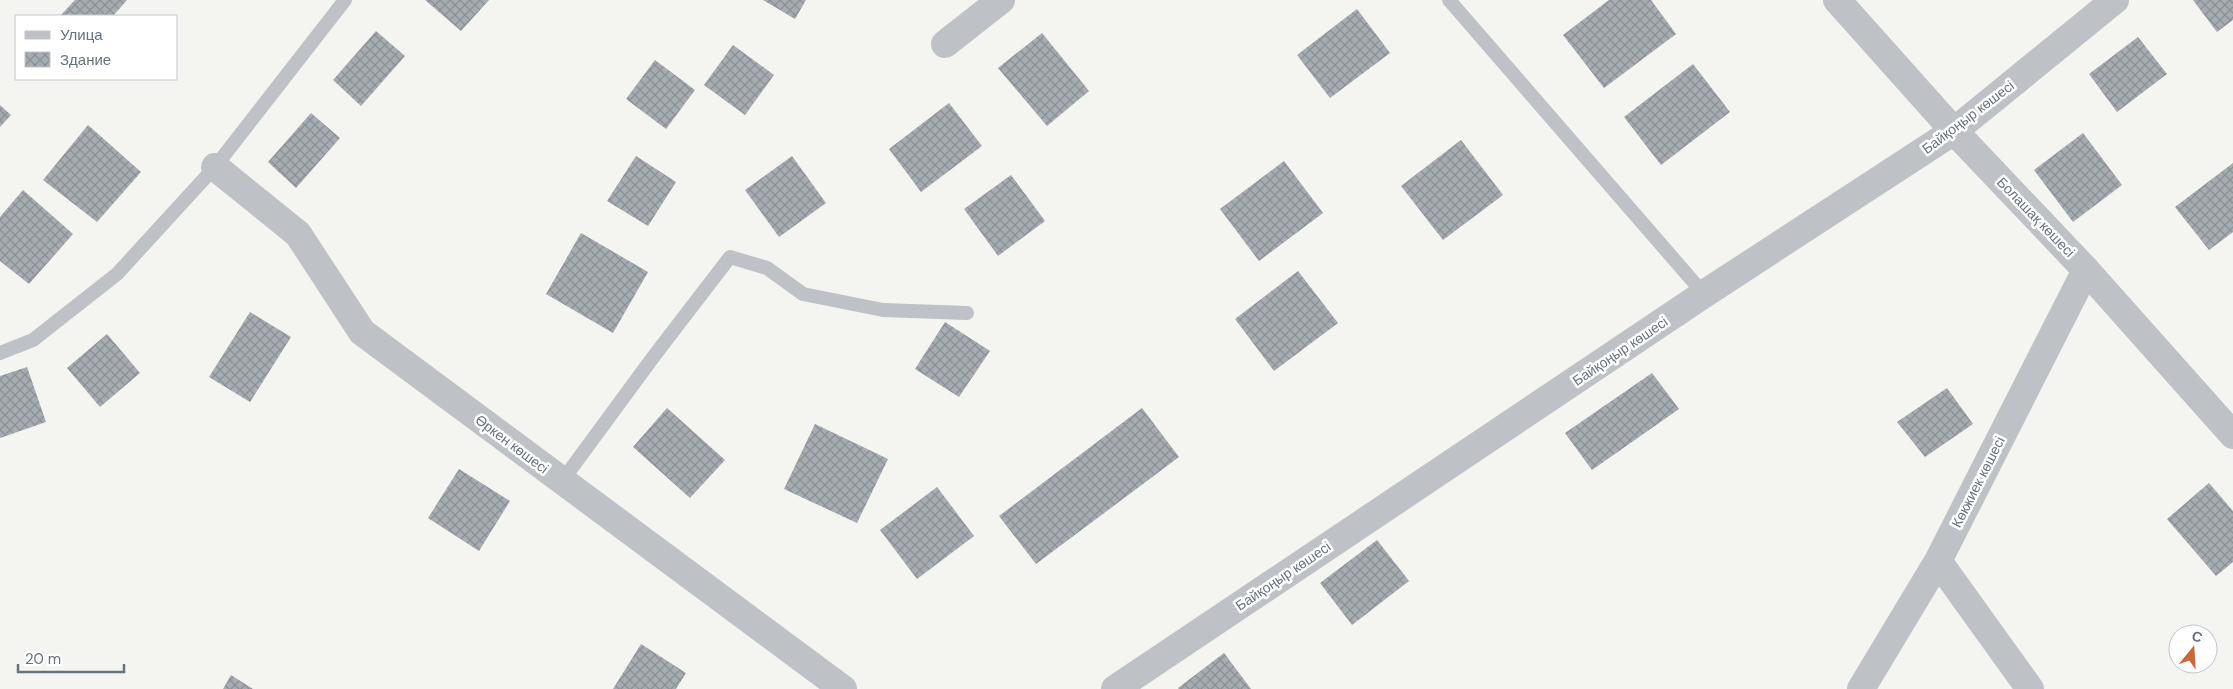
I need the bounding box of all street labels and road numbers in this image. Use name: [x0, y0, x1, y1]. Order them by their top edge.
street label: Байқоңыр көшесі: [1918, 76, 2018, 158]
street label: Болашақ көшесі: [1993, 173, 2079, 261]
street label: Байқоңыр көшесі: [1569, 312, 1671, 390]
street label: Өркен көшесі: [472, 411, 552, 477]
street label: Көкжиек көшесі: [1947, 433, 2009, 531]
street label: Байқоңыр көшесі: [1232, 537, 1334, 615]

